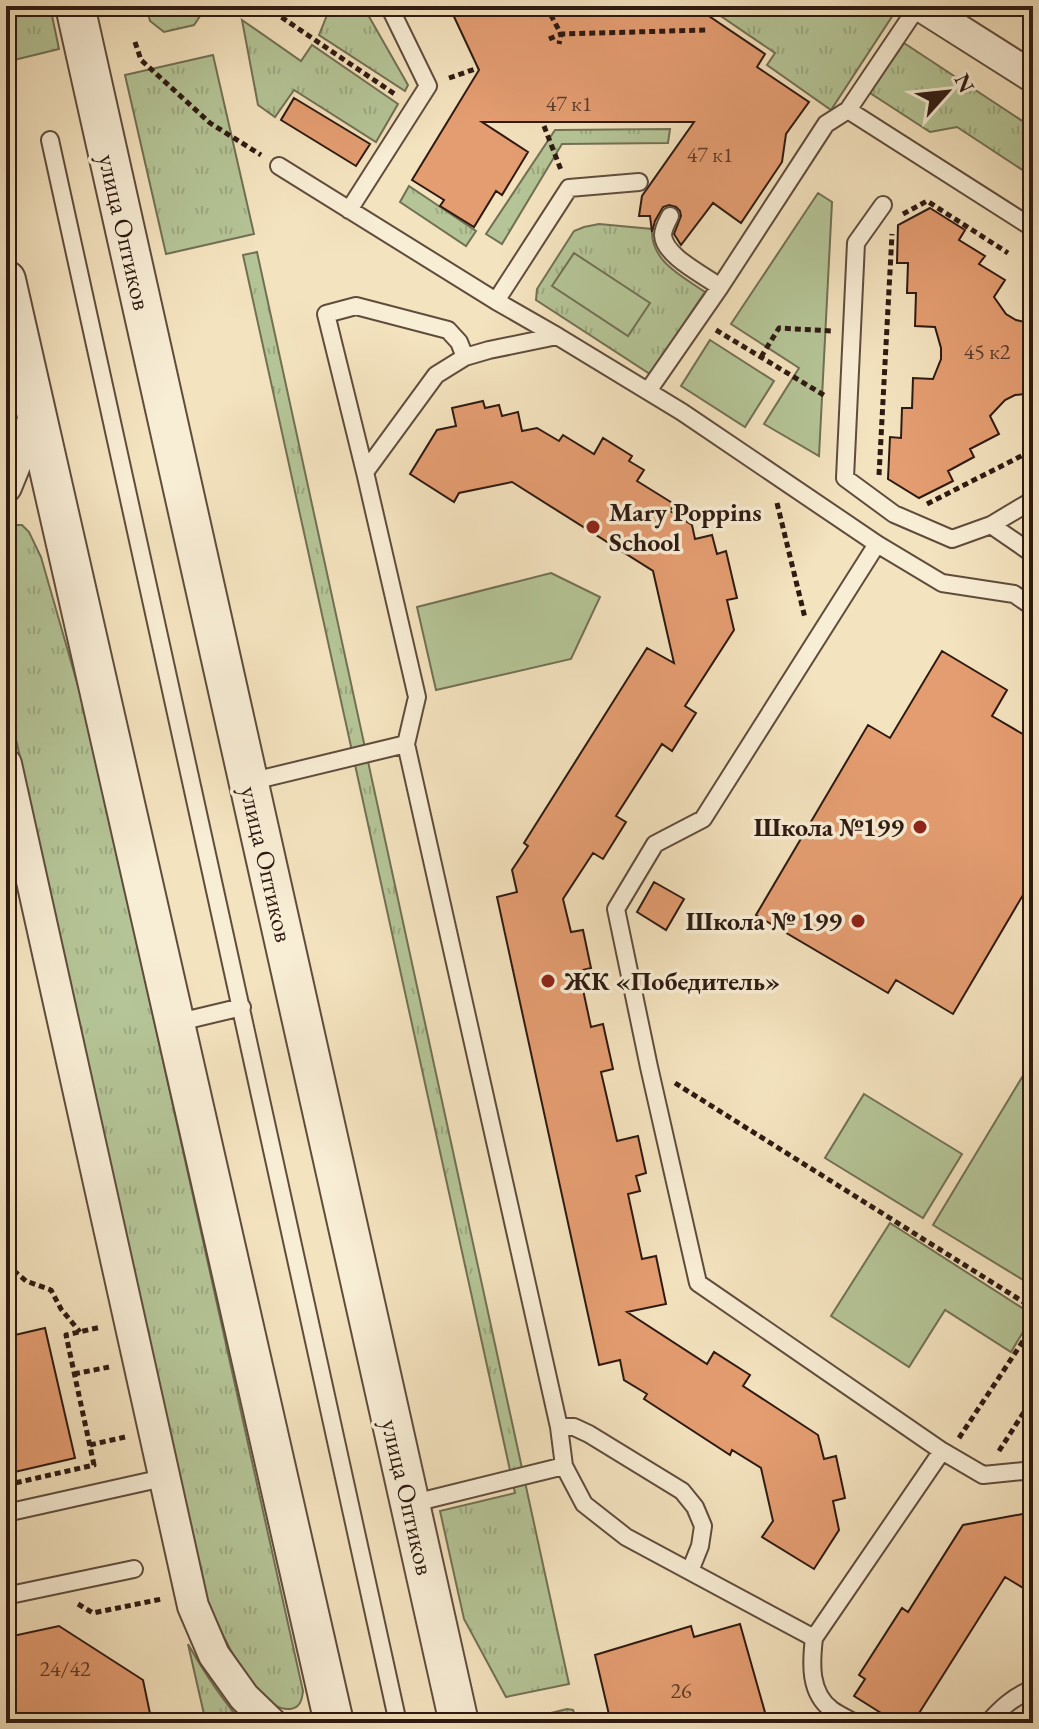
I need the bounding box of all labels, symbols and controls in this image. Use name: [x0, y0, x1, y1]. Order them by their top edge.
north arrow: [907, 52, 987, 132]
text: N: [947, 69, 981, 98]
house number: 47 к1: [546, 89, 592, 118]
house number: 47 к1: [687, 140, 733, 169]
street label: улица Оптиков: [91, 151, 159, 313]
house number: 45 к2: [964, 337, 1011, 366]
place label: Mary Poppins School: [609, 495, 762, 559]
marker: Mary Poppins School: [584, 518, 602, 536]
street label: улица Оптиков: [233, 783, 301, 945]
place label: Школа №199: [754, 810, 904, 844]
marker: Школа №199: [911, 818, 929, 836]
place label: Школа № 199: [686, 904, 842, 938]
marker: Школа № 199: [849, 912, 867, 930]
place label: ЖК «Победитель»: [563, 964, 780, 998]
marker: ЖК «Победитель»: [539, 972, 557, 990]
street label: улица Оптиков: [374, 1416, 442, 1578]
house number: 24/42: [39, 1654, 91, 1683]
house number: 26: [670, 1676, 692, 1705]

